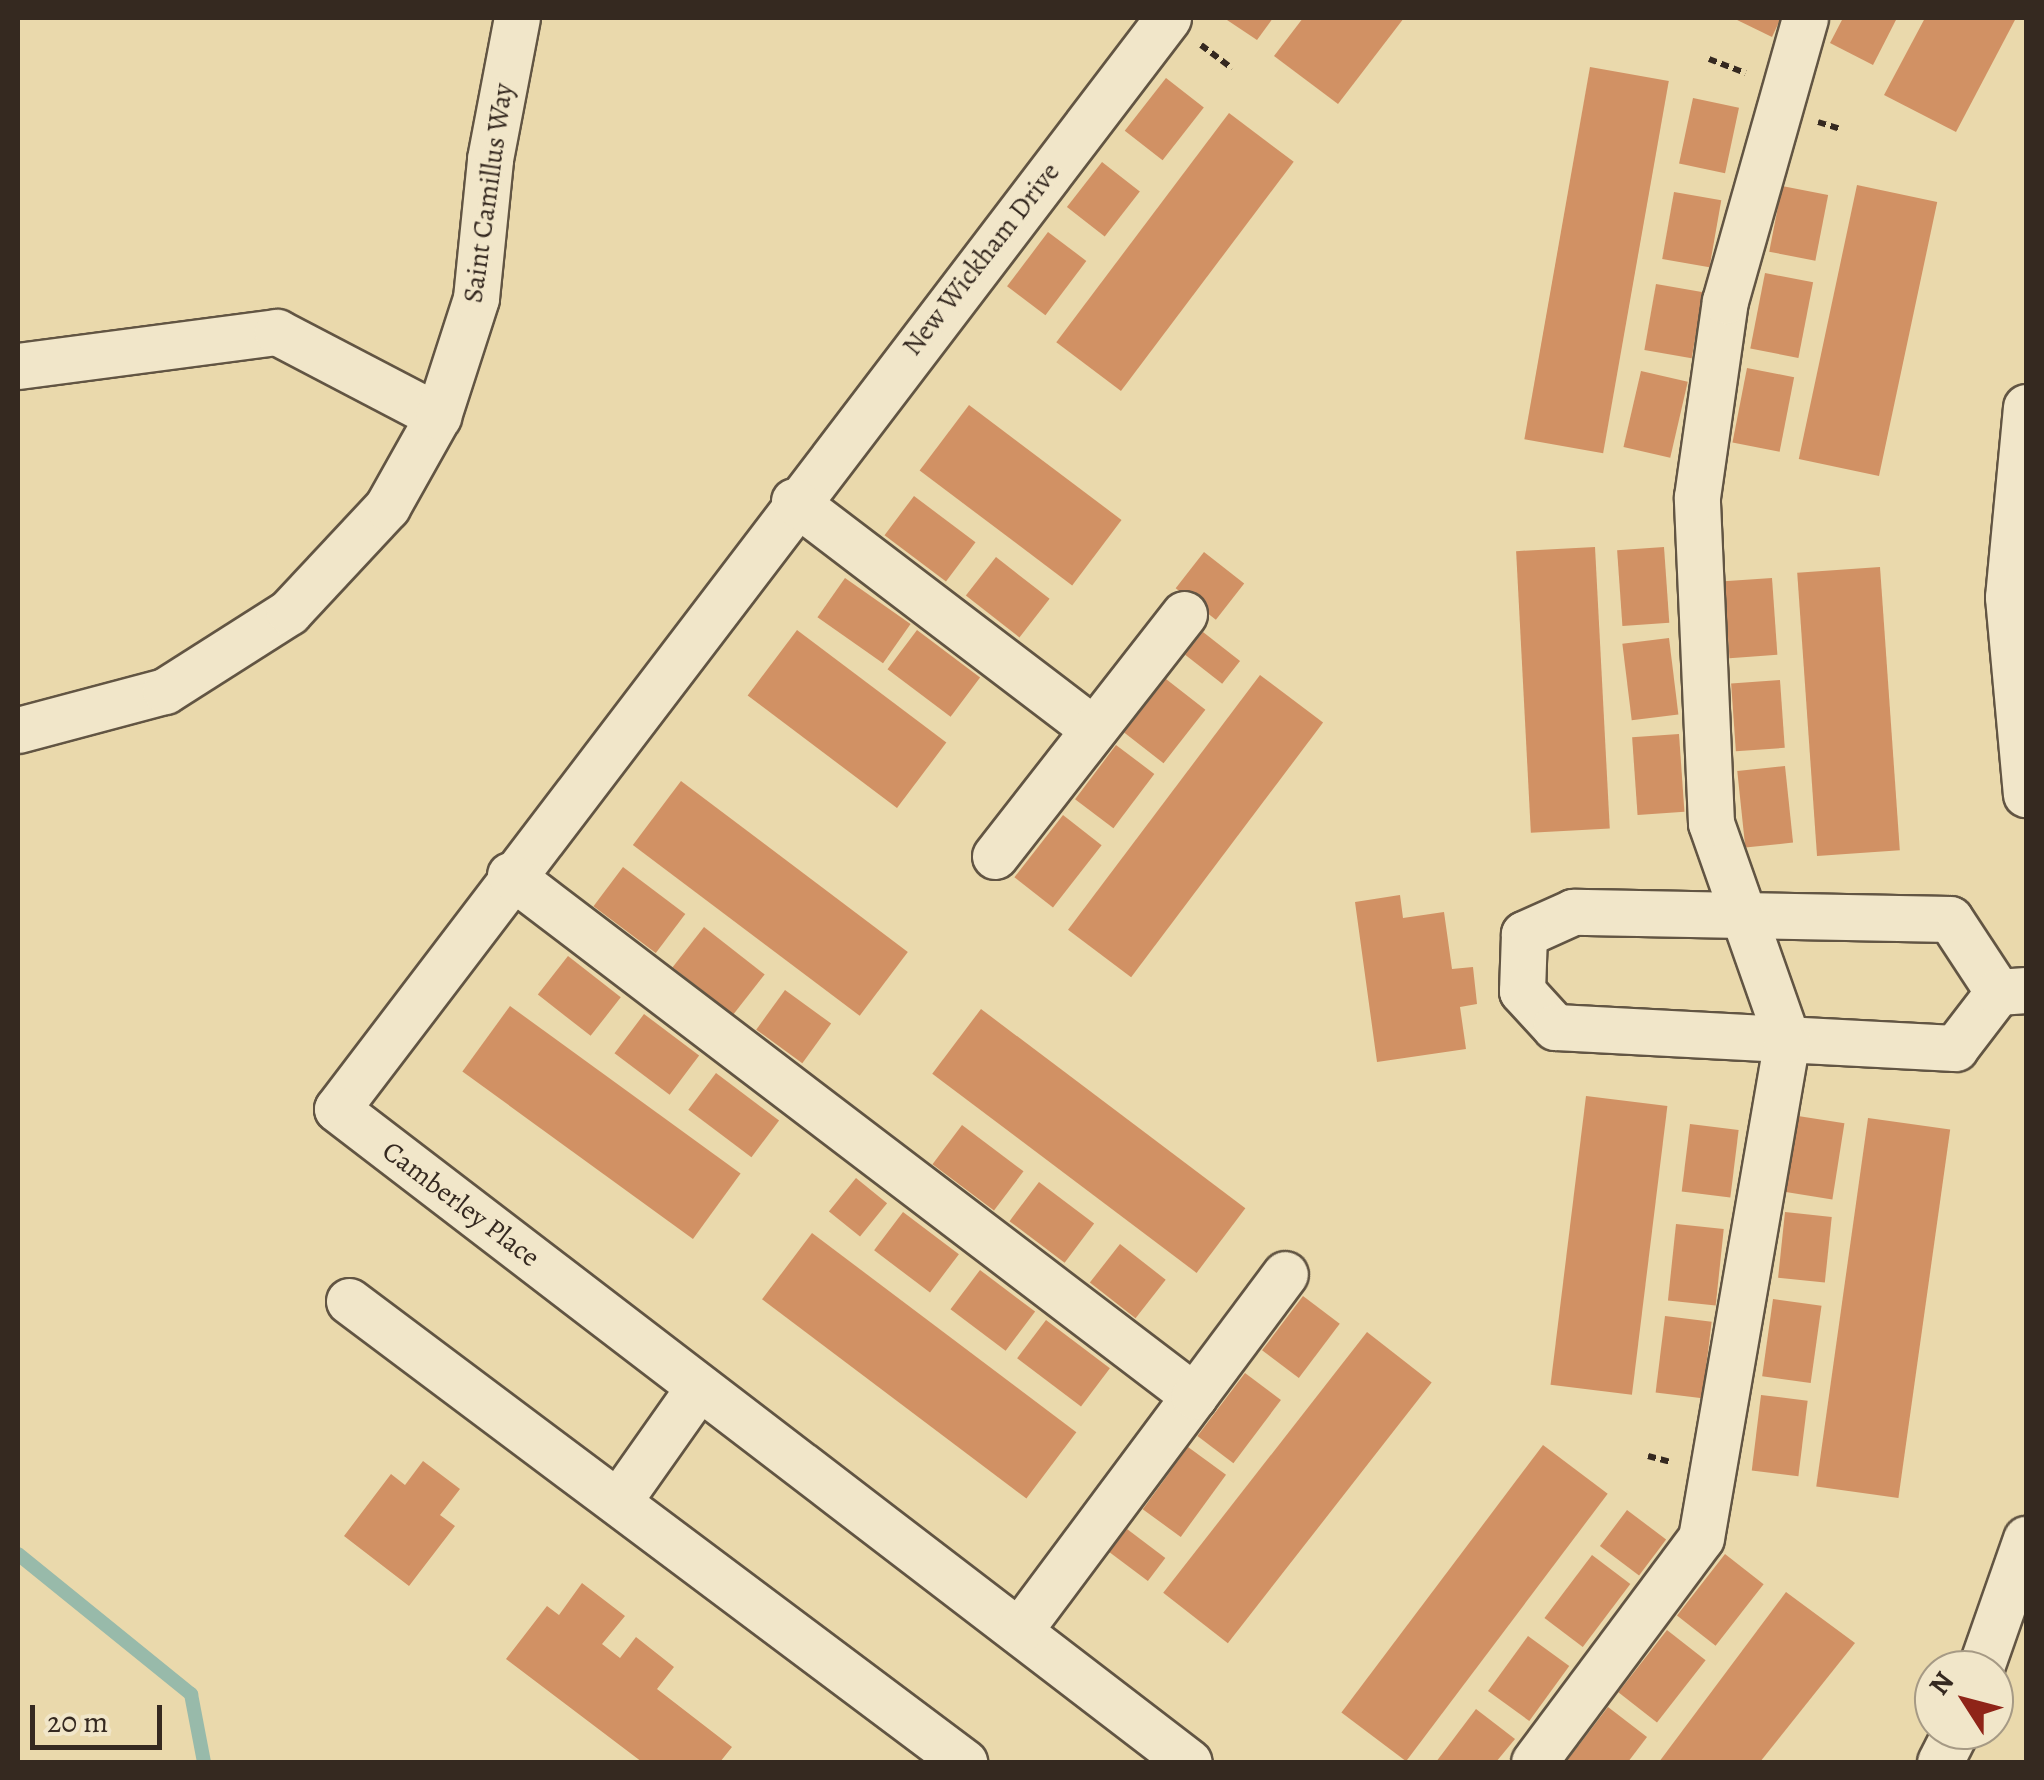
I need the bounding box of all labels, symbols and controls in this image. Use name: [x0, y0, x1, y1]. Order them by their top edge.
street label: Saint Camillus Way: [456, 81, 520, 305]
street label: New Wickham Drive: [895, 156, 1067, 362]
street label: Camberley Place: [376, 1134, 546, 1274]
north arrow: [1914, 1650, 2014, 1750]
text: N: [1920, 1664, 1963, 1703]
scale bar: [35, 1685, 168, 1747]
text: 20 m: [47, 1702, 108, 1742]

